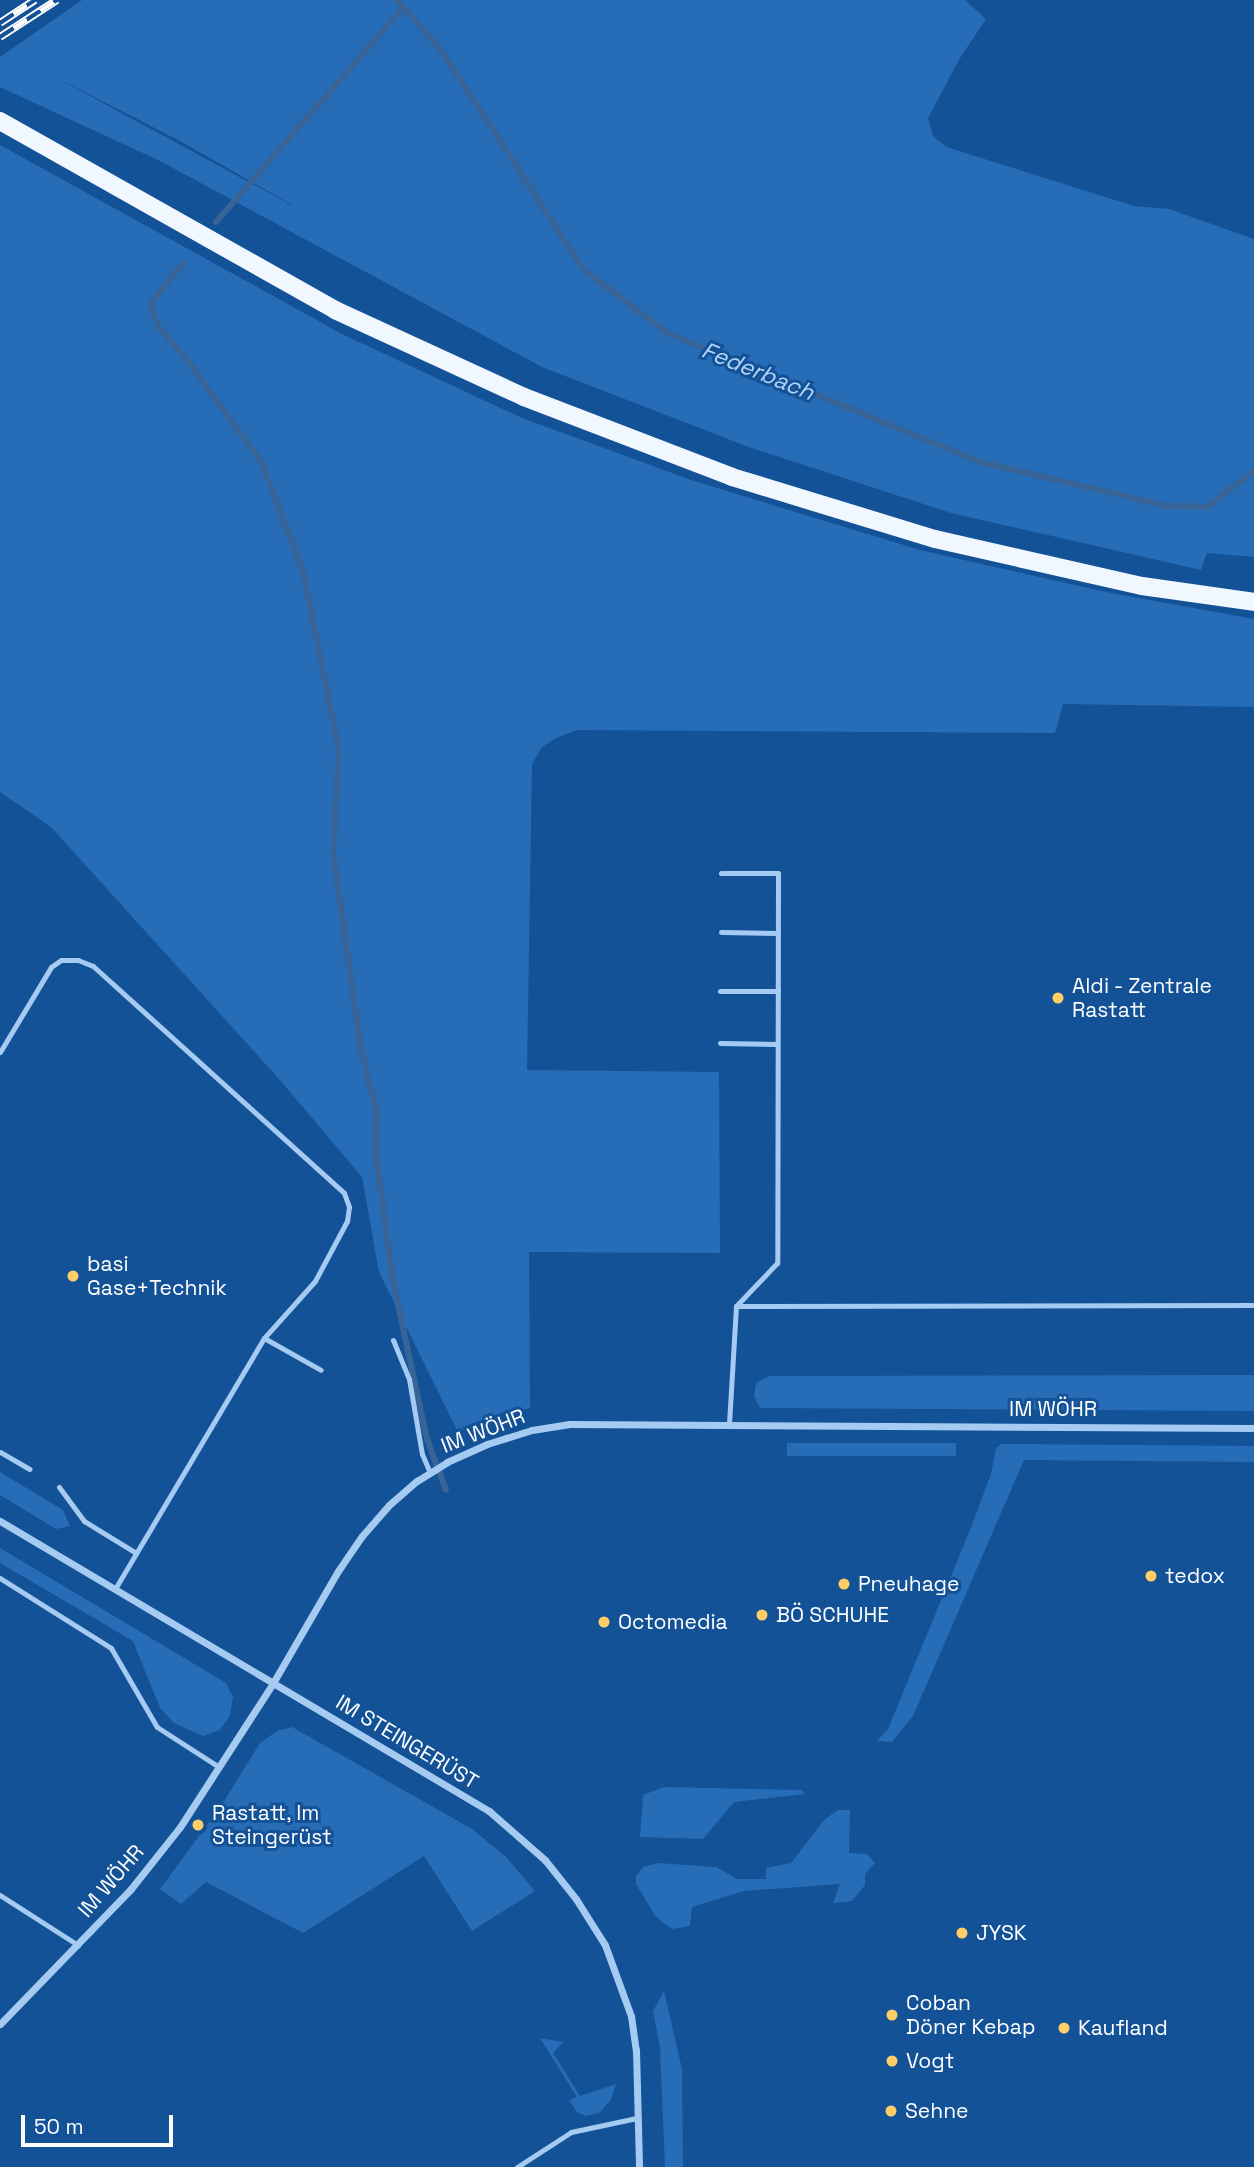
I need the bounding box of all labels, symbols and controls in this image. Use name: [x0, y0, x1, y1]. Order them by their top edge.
water label: Federbach: [698, 336, 818, 406]
place label: Aldi - Zentrale Rastatt: [1072, 973, 1213, 1023]
marker: Aldi - Zentrale Rastatt: [1050, 990, 1066, 1006]
place label: basi Gase+Technik: [87, 1251, 227, 1301]
marker: basi Gase+Technik: [65, 1268, 81, 1284]
street label: IM WÖHR: [1009, 1396, 1097, 1422]
street label: IM WÖHR: [437, 1403, 529, 1459]
place label: tedox: [1165, 1563, 1225, 1589]
marker: tedox: [1143, 1568, 1159, 1584]
place label: Pneuhage: [858, 1571, 959, 1597]
marker: Pneuhage: [836, 1576, 852, 1592]
place label: BÖ SCHUHE: [776, 1602, 889, 1628]
marker: BÖ SCHUHE: [754, 1607, 770, 1623]
place label: Octomedia: [618, 1609, 728, 1635]
marker: Octomedia: [596, 1614, 612, 1630]
street label: IM STEINGERÜST: [331, 1690, 483, 1794]
place label: Rastatt, Im Steingerüst: [212, 1800, 332, 1850]
marker: Rastatt, Im Steingerüst: [190, 1817, 206, 1833]
street label: IM WÖHR: [73, 1840, 149, 1922]
place label: JYSK: [976, 1920, 1027, 1946]
marker: JYSK: [954, 1925, 970, 1941]
place label: Coban Döner Kebap: [906, 1990, 1035, 2040]
marker: Coban Döner Kebap: [884, 2007, 900, 2023]
place label: Kaufland: [1078, 2015, 1168, 2041]
marker: Kaufland: [1056, 2020, 1072, 2036]
place label: Vogt: [906, 2048, 954, 2074]
marker: Vogt: [884, 2053, 900, 2069]
place label: Sehne: [905, 2098, 968, 2124]
scale bar: [24, 2100, 177, 2144]
marker: Sehne: [883, 2103, 899, 2119]
text: 50 m: [34, 2113, 84, 2140]

